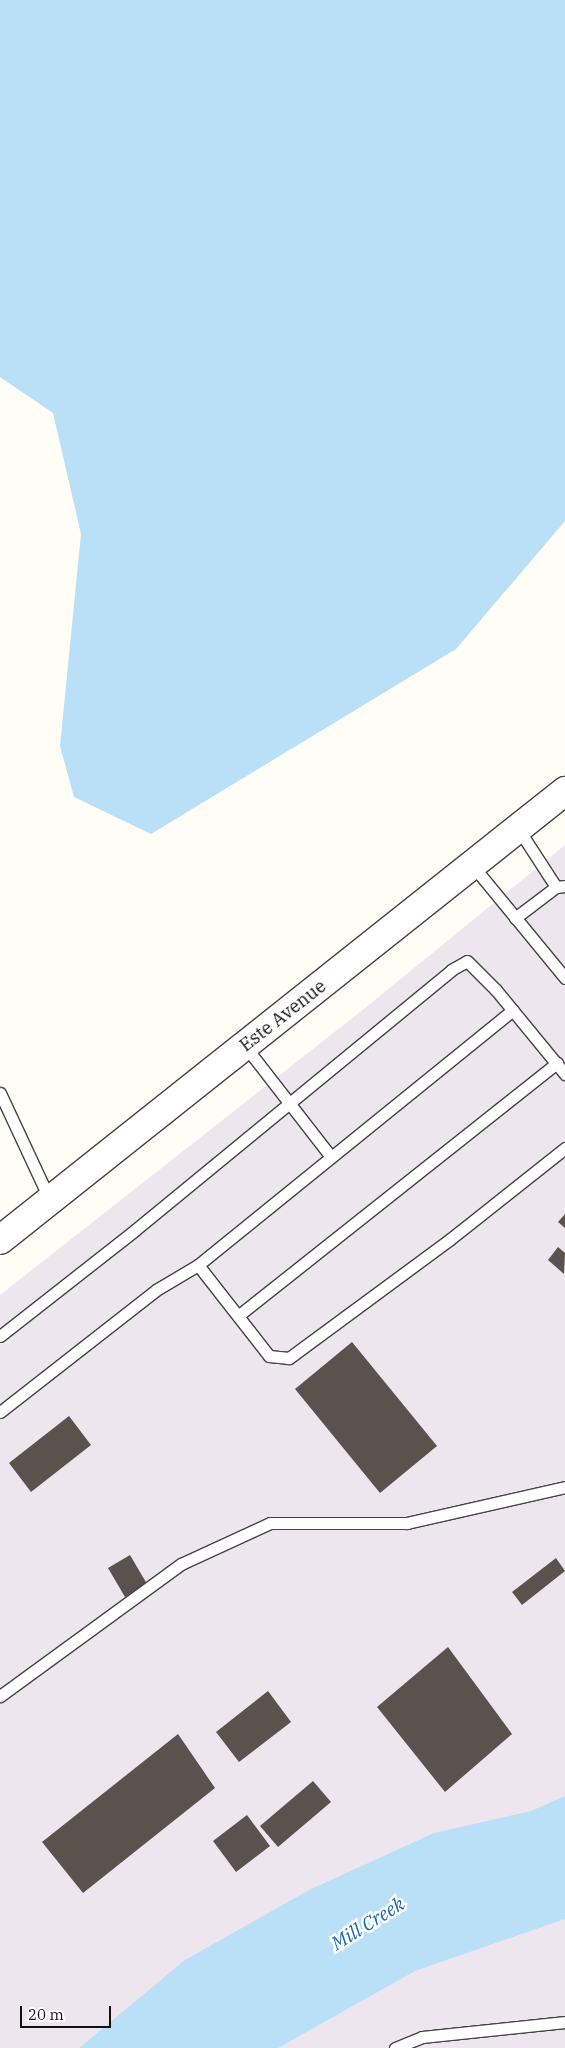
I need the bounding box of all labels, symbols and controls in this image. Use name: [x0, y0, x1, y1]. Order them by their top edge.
street label: Este Avenue: [236, 976, 330, 1056]
water label: Mill Creek: [327, 1893, 409, 1955]
scale bar: [22, 1996, 114, 2028]
text: 20 m: [28, 2005, 64, 2024]

